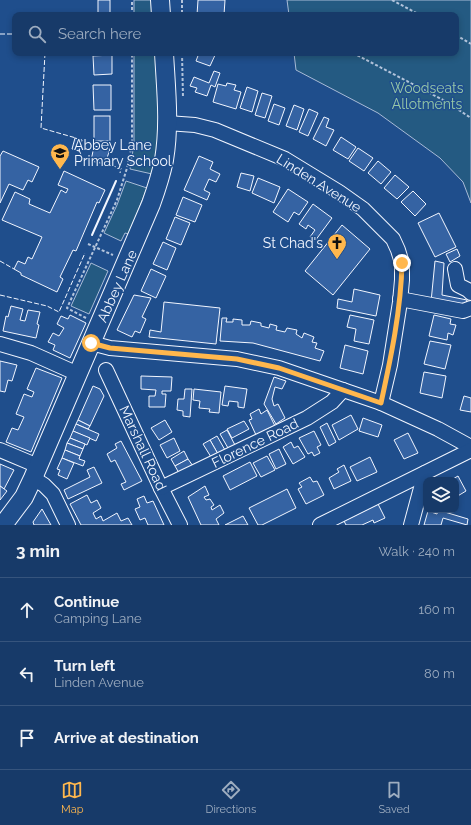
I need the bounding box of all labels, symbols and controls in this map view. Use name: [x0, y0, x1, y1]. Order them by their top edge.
search box: [12, 12, 459, 56]
icon: search: [26, 23, 48, 45]
text: Search here: [58, 25, 141, 43]
park label: Woodseats Allotments: [390, 80, 464, 112]
place label: Abbey Lane Primary School: [74, 137, 172, 169]
school or university icon: Abbey Lane Primary School: [49, 142, 71, 170]
street label: Linden Avenue: [274, 151, 364, 215]
church icon: St Chad's: [326, 232, 348, 260]
place label: St Chad's: [263, 235, 323, 251]
street label: Abbey Lane: [94, 247, 140, 325]
route end: [393, 254, 411, 272]
route start: [82, 334, 100, 352]
street label: Marshall Road: [116, 403, 170, 493]
street label: Florence Road: [209, 415, 301, 471]
map controls: [423, 477, 459, 513]
button: layers: [423, 477, 459, 513]
text: 3 min: [16, 541, 60, 561]
text: Walk · 240 m: [378, 544, 455, 559]
text: Continue: [54, 593, 119, 611]
icon: ahead: [16, 599, 38, 621]
text: 160 m: [418, 602, 455, 617]
text: Camping Lane: [54, 611, 142, 626]
text: Turn left: [54, 657, 115, 675]
icon: left: [16, 663, 38, 685]
text: 80 m: [424, 666, 455, 681]
text: Linden Avenue: [54, 675, 144, 690]
icon: arrive: [16, 727, 38, 749]
text: Arrive at destination: [54, 729, 199, 747]
tab: Map: [61, 779, 83, 816]
tab: Directions: [206, 779, 256, 816]
tab: Saved: [378, 779, 410, 816]

